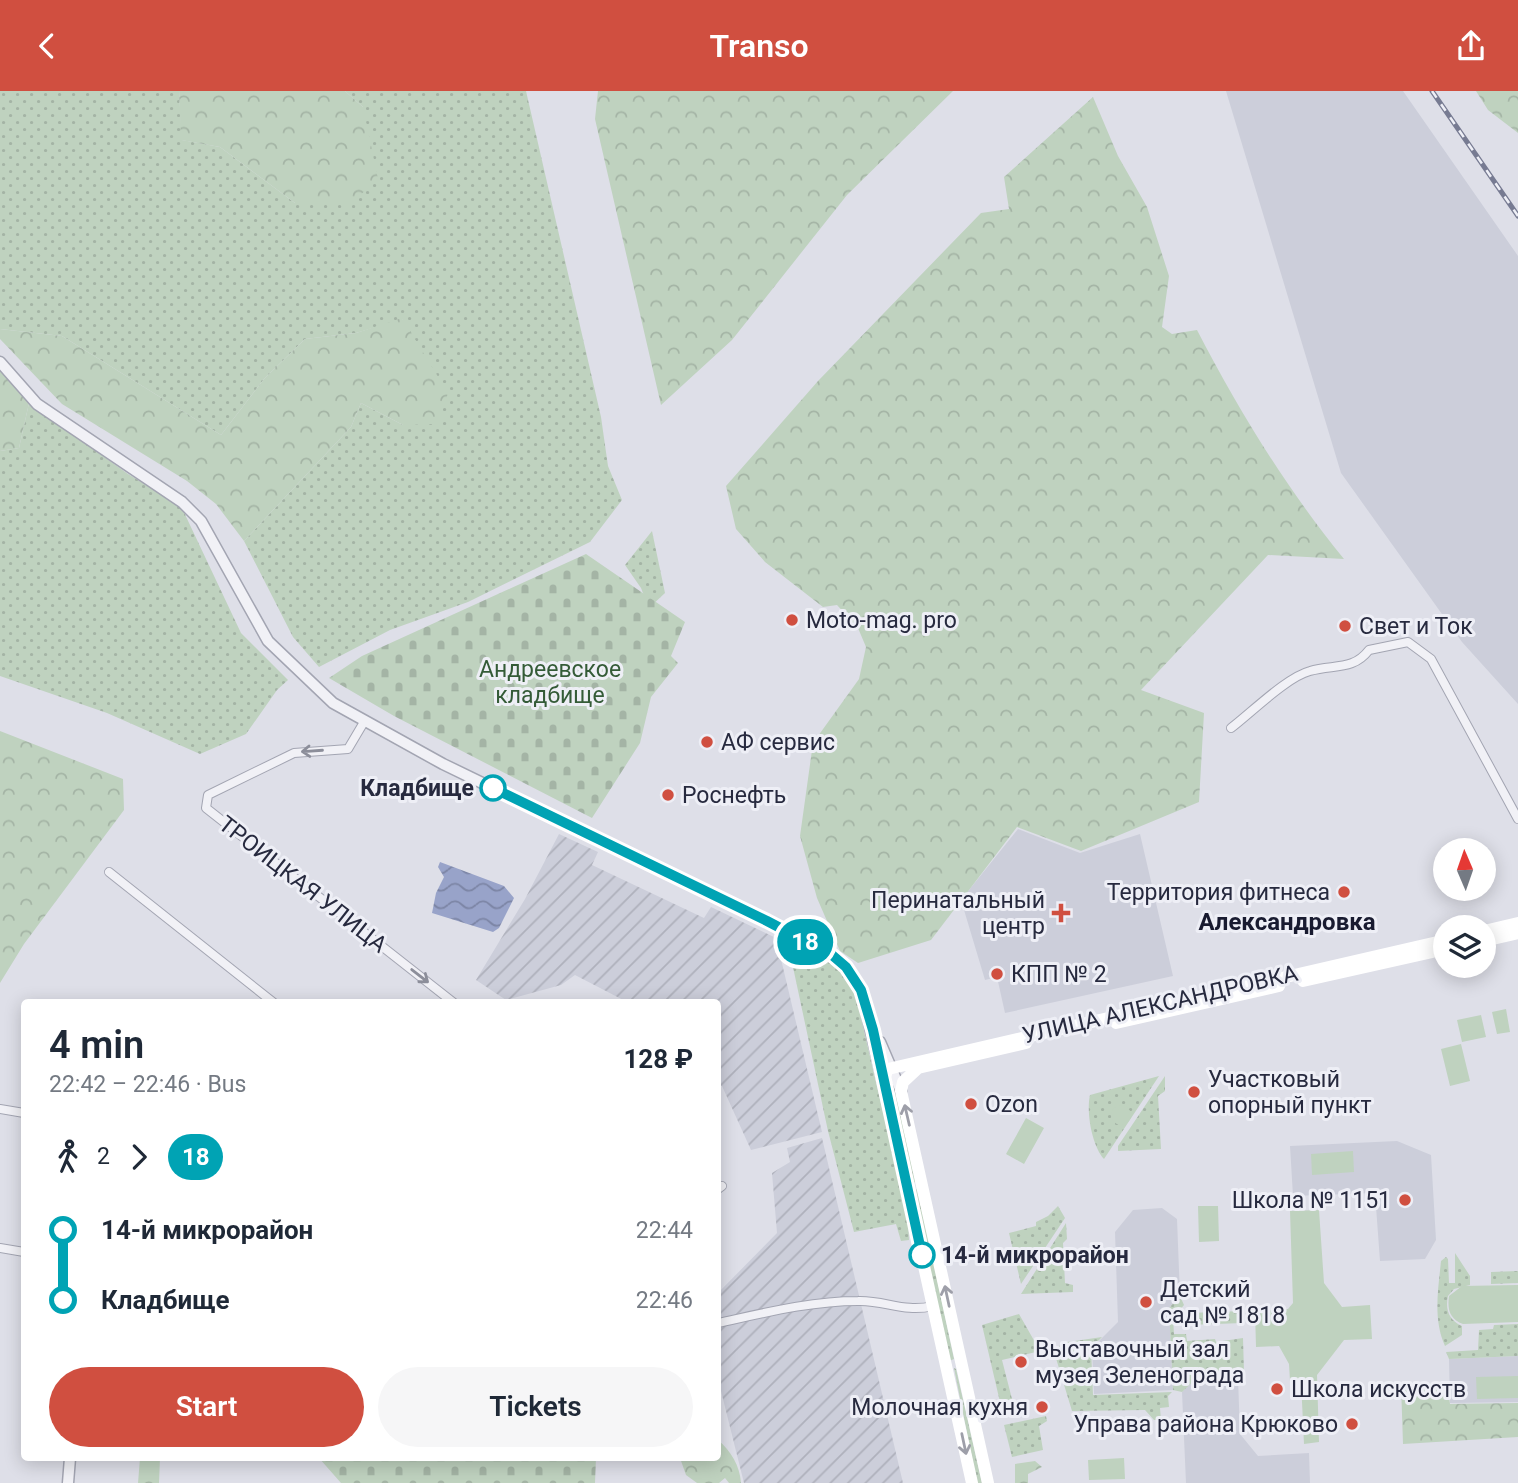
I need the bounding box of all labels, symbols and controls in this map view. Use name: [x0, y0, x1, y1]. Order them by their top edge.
icon: back: [28, 27, 66, 65]
text: Transo: [709, 27, 809, 65]
icon: share: [1452, 27, 1490, 65]
place label: Moto-mag. pro: [806, 607, 957, 634]
marker: Moto-mag. pro: [784, 612, 800, 628]
place label: Свет и Ток: [1359, 613, 1473, 640]
marker: Свет и Ток: [1337, 618, 1353, 634]
park label: Андреевское кладбище: [479, 656, 621, 709]
place label: АФ сервис: [721, 729, 835, 756]
marker: АФ сервис: [699, 734, 715, 750]
one-way arrow: [301, 745, 324, 758]
place label: Кладбище: [360, 775, 474, 802]
marker: Кладбище: [480, 775, 506, 801]
place label: Роснефть: [682, 782, 786, 809]
marker: Роснефть: [660, 787, 676, 803]
street label: ТРОИЦКАЯ УЛИЦА: [213, 810, 392, 958]
north arrow: [1433, 838, 1496, 901]
map controls: [1433, 838, 1496, 978]
place label: Территория фитнеса: [1107, 879, 1330, 906]
marker: Территория фитнеса: [1336, 884, 1352, 900]
place label: Перинатальный центр: [871, 887, 1045, 940]
marker: Перинатальный центр: [1051, 903, 1071, 923]
district label: Александровка: [1198, 908, 1376, 936]
button: layers: [1433, 915, 1496, 978]
line badge: 18: [774, 919, 836, 965]
text: 18: [791, 928, 819, 956]
street label: УЛИЦА АЛЕКСАНДРОВКА: [1020, 960, 1300, 1049]
place label: КПП № 2: [1011, 961, 1107, 988]
marker: КПП № 2: [989, 966, 1005, 982]
one-way arrow: [410, 969, 429, 984]
text: 4 min: [49, 1023, 144, 1067]
text: 128 ₽: [623, 1044, 693, 1074]
place label: Участковый опорный пункт: [1208, 1066, 1371, 1119]
text: 22:42 – 22:46 · Bus: [49, 1071, 246, 1098]
marker: Участковый опорный пункт: [1186, 1084, 1202, 1100]
place label: Ozon: [985, 1091, 1038, 1118]
marker: Ozon: [963, 1096, 979, 1112]
one-way arrow: [900, 1104, 913, 1127]
icon: walk: [49, 1138, 87, 1176]
icon: forward: [120, 1138, 158, 1176]
text: 2: [97, 1143, 110, 1170]
text: 18: [182, 1143, 209, 1171]
place label: Школа № 1151: [1232, 1187, 1391, 1214]
marker: Школа № 1151: [1397, 1192, 1413, 1208]
text: 14-й микрорайон: [101, 1215, 313, 1245]
text: 22:44: [636, 1217, 693, 1244]
marker: 14-й микрорайон: [909, 1242, 935, 1268]
place label: 14-й микрорайон: [941, 1242, 1129, 1269]
place label: Детский сад № 1818: [1160, 1276, 1285, 1329]
text: Кладбище: [101, 1285, 230, 1315]
one-way arrow: [939, 1285, 953, 1308]
text: 22:46: [636, 1287, 693, 1314]
marker: Детский сад № 1818: [1138, 1294, 1154, 1310]
place label: Выставочный зал музея Зеленограда: [1035, 1336, 1244, 1389]
marker: Выставочный зал музея Зеленограда: [1013, 1354, 1029, 1370]
button: Start: [49, 1367, 364, 1447]
button: Tickets: [378, 1367, 693, 1447]
place label: Школа искусств: [1291, 1376, 1466, 1403]
marker: Школа искусств: [1269, 1381, 1285, 1397]
place label: Молочная кухня: [851, 1394, 1028, 1421]
marker: Молочная кухня: [1034, 1399, 1050, 1415]
place label: Управа района Крюково: [1074, 1411, 1338, 1438]
marker: Управа района Крюково: [1344, 1416, 1360, 1432]
one-way arrow: [957, 1432, 971, 1455]

